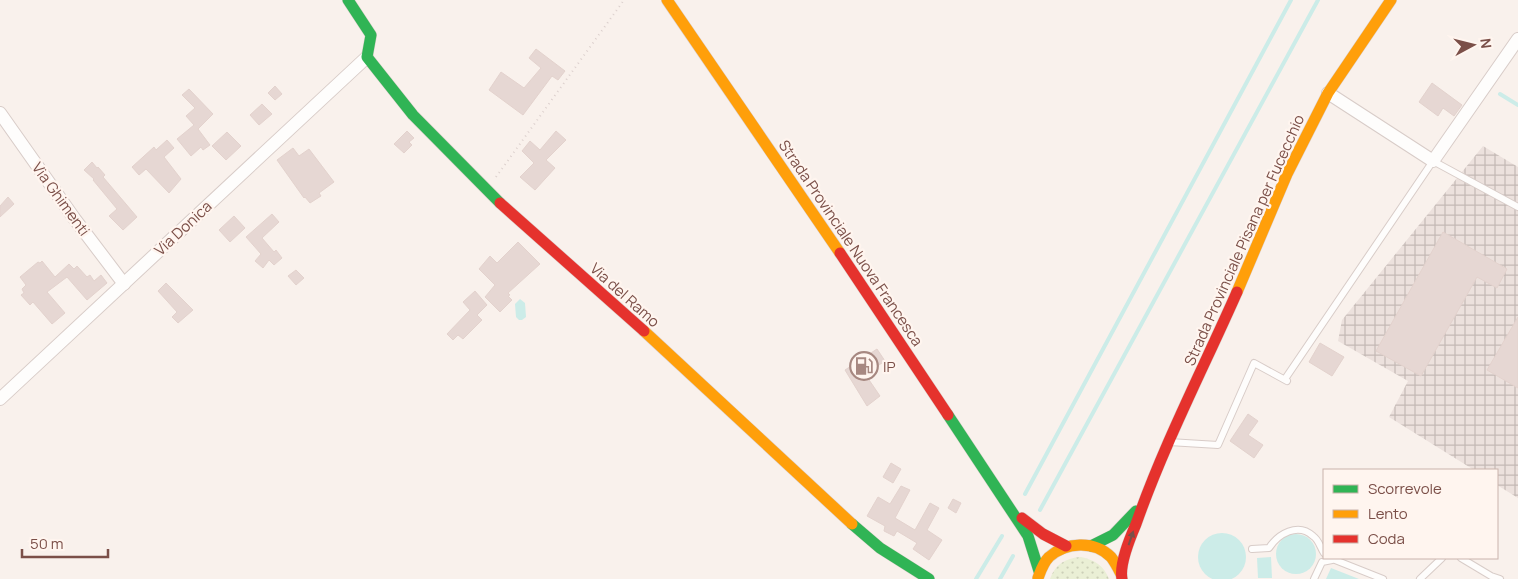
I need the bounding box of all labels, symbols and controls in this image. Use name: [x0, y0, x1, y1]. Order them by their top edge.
north arrow: [1448, 20, 1498, 70]
text: N: [1476, 37, 1496, 50]
street label: Strada Provinciale Pisana per Fucecchio: [1179, 111, 1309, 369]
street label: Strada Provinciale Nuova Francesca: [774, 136, 928, 350]
street label: Via Ghimenti: [27, 158, 95, 240]
street label: Via Donica: [150, 196, 216, 260]
street label: Via del Ramo: [586, 258, 664, 332]
fuel station icon: IP: [849, 351, 879, 381]
place label: IP: [883, 356, 896, 377]
legend: [1323, 469, 1498, 559]
text: Scorrevole: [1368, 478, 1442, 499]
text: Lento: [1368, 503, 1408, 524]
scale bar: [22, 526, 109, 558]
text: Coda: [1368, 528, 1405, 549]
one-way arrow: [1127, 530, 1135, 545]
text: 50 m: [30, 533, 64, 554]

